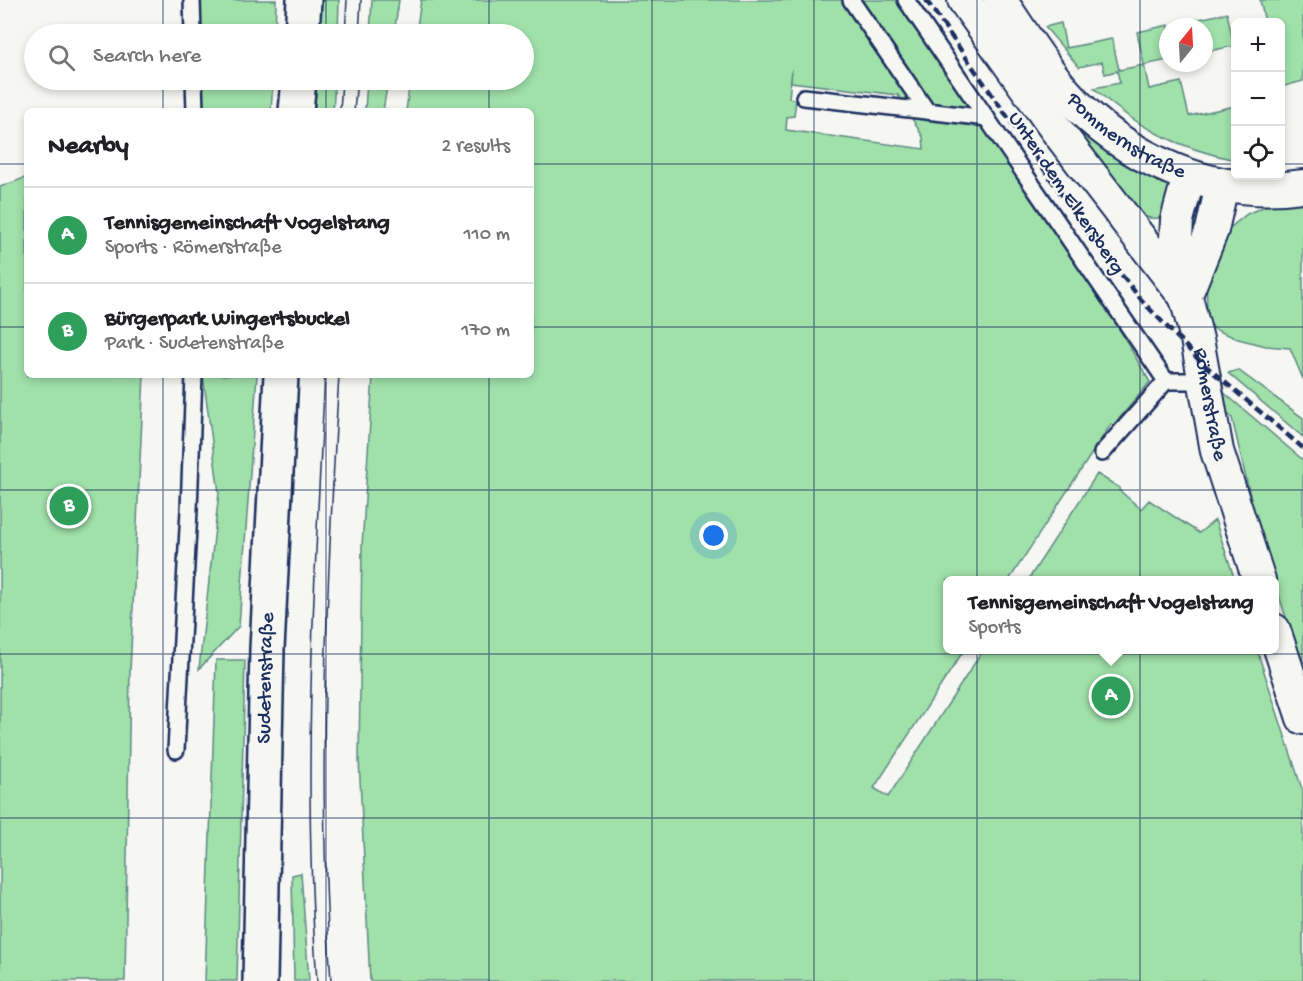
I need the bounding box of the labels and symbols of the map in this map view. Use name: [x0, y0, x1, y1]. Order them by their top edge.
north arrow: [1159, 18, 1213, 72]
street label: Pommernstraße: [1060, 87, 1190, 186]
street label: Unter dem Elkersberg: [1001, 108, 1129, 280]
street label: Römerstraße: [1186, 346, 1232, 465]
pin: B: [50, 484, 88, 528]
your location: [699, 521, 728, 550]
street label: Sudetenstraße: [253, 611, 281, 744]
pin: A: [1092, 674, 1130, 718]

